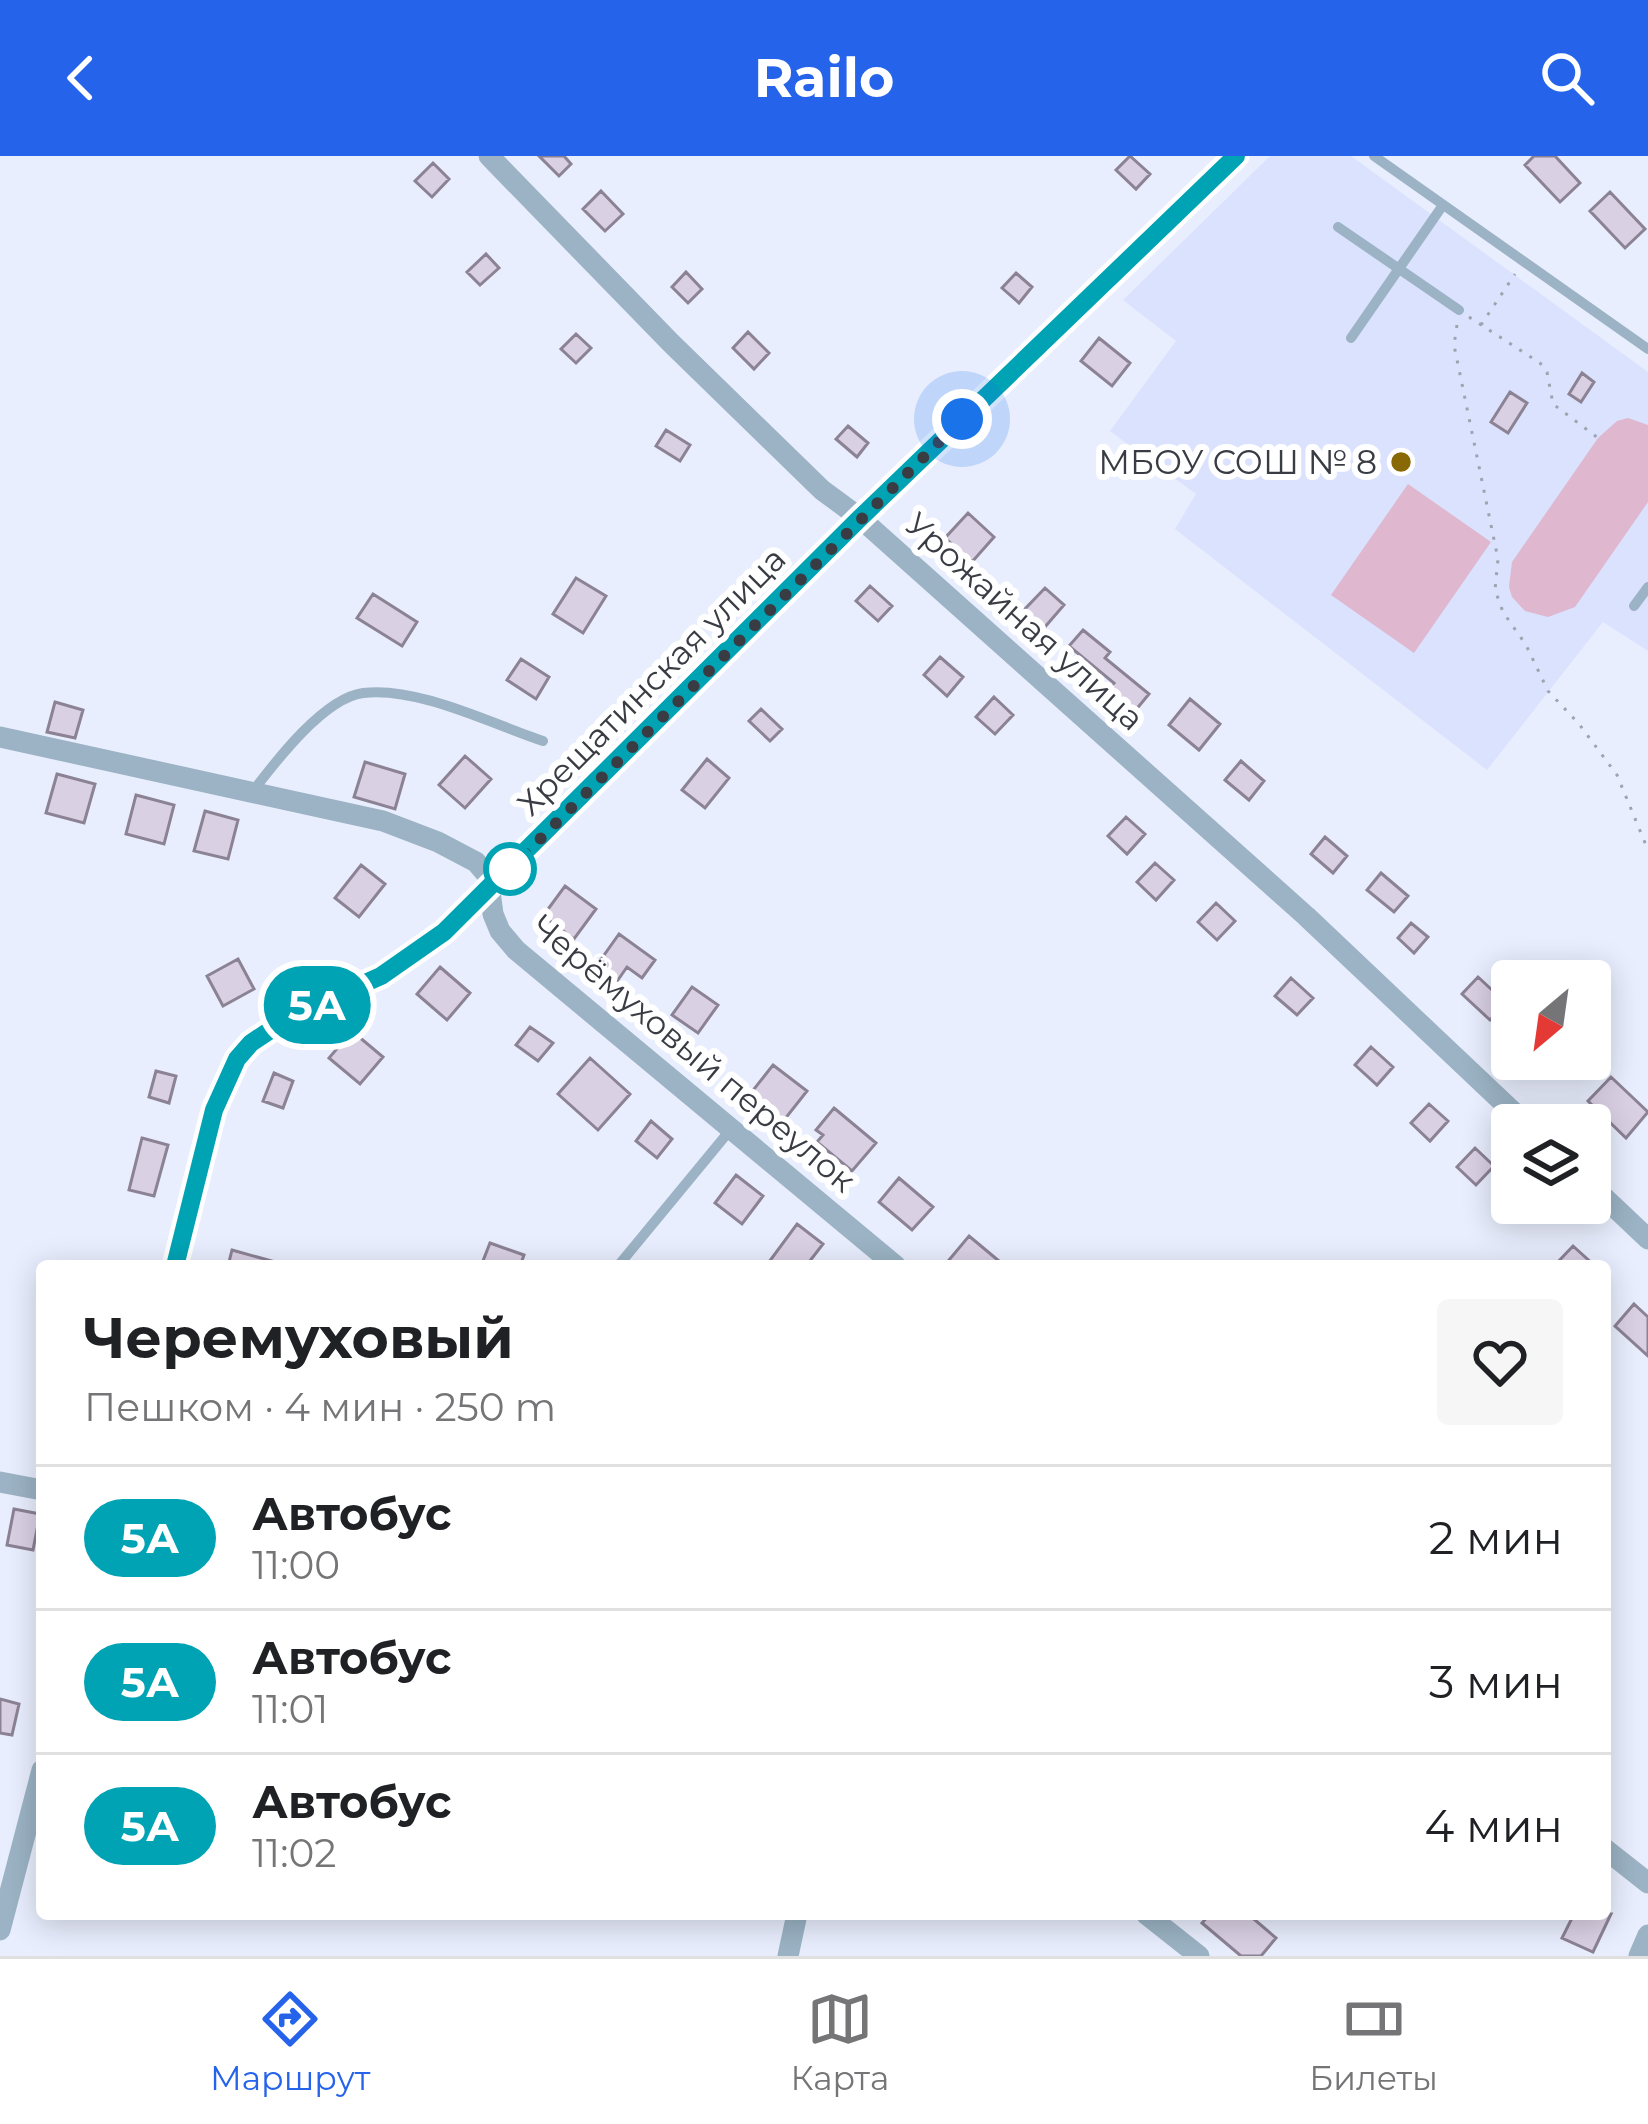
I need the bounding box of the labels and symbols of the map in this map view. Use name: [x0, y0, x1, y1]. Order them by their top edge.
your location: [932, 389, 992, 449]
place label: МБОУ СОШ № 8: [1098, 442, 1377, 482]
marker: МБОУ СОШ № 8: [1388, 449, 1414, 475]
street label: Урожайная улица: [898, 504, 1152, 738]
street label: Хрещатинская улица: [509, 539, 793, 823]
unlabelled marker: [485, 844, 535, 894]
street label: Черёмуховый переулок: [524, 906, 864, 1200]
north arrow: [1491, 960, 1611, 1080]
line badge: 5А: [263, 966, 371, 1044]

